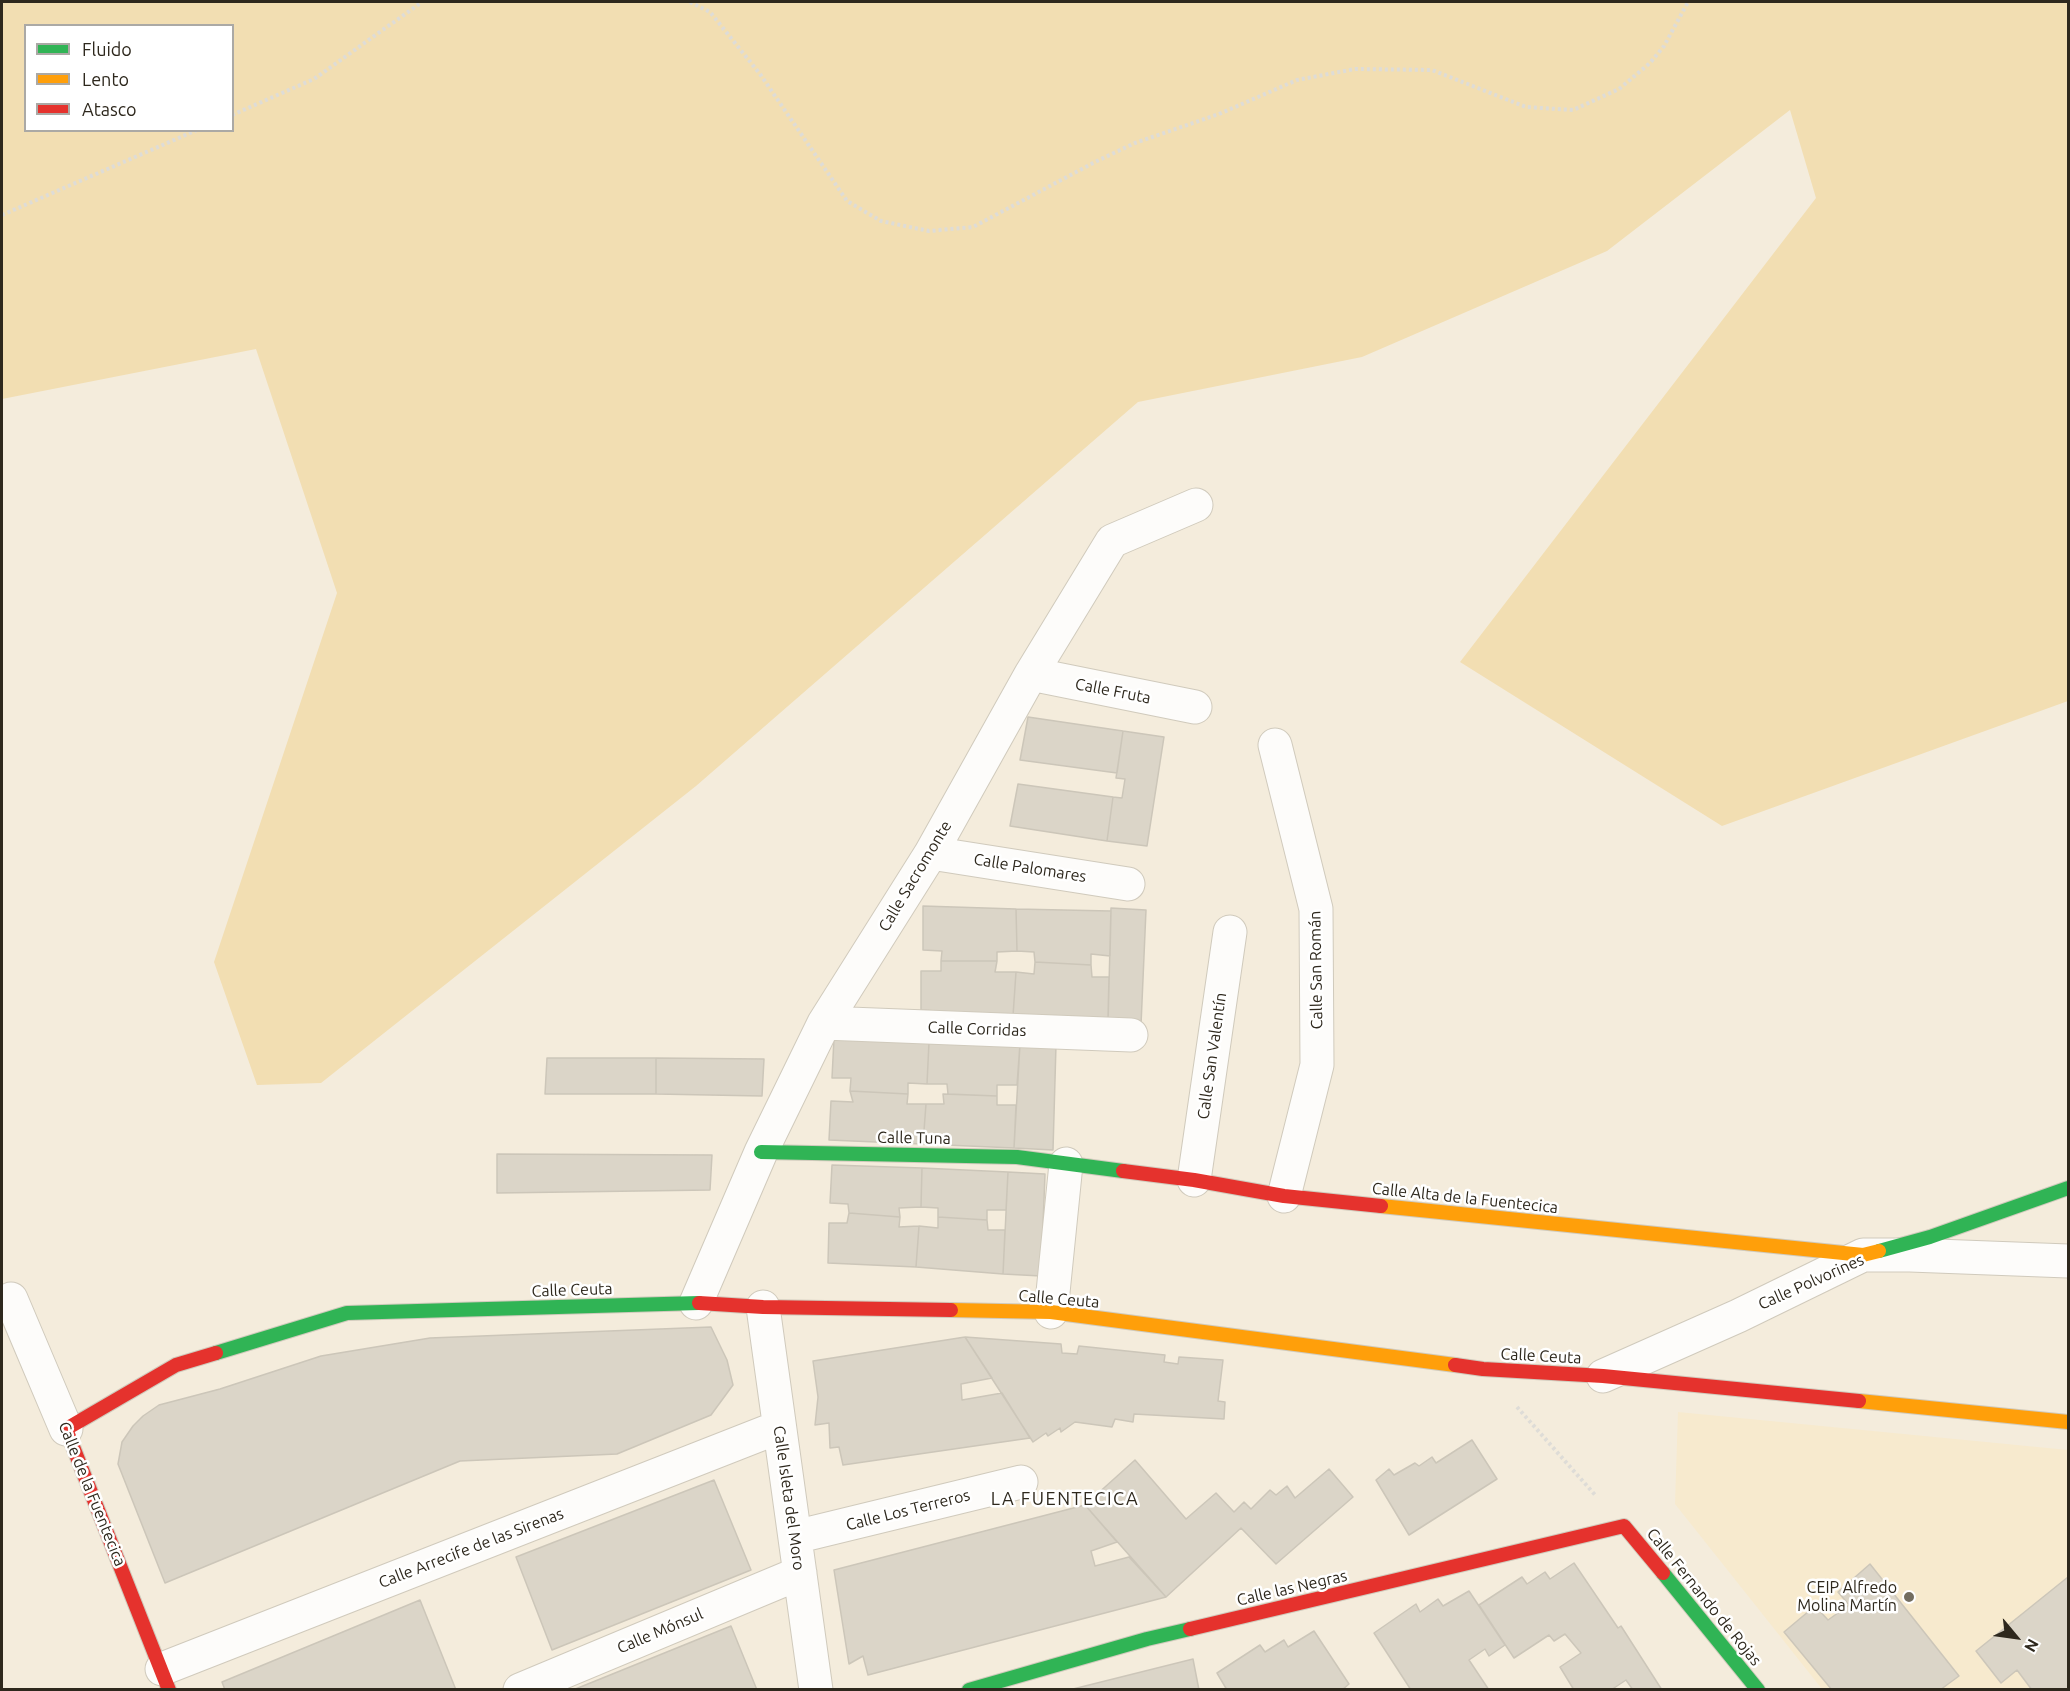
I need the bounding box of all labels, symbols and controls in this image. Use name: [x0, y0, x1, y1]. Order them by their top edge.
legend: [24, 24, 234, 132]
text: Fluido: [82, 39, 132, 59]
text: Lento: [82, 69, 129, 89]
text: Atasco: [82, 99, 137, 119]
street label: Calle Fruta: [1073, 674, 1153, 708]
street label: Calle Sacromonte: [874, 817, 956, 935]
street label: Calle Palomares: [972, 850, 1088, 886]
street label: Calle San Román: [1305, 910, 1327, 1030]
street label: Calle San Valentín: [1194, 991, 1230, 1121]
street label: Calle Corridas: [927, 1018, 1027, 1040]
street label: Calle Tuna: [877, 1128, 951, 1148]
street label: Calle Alta de la Fuentecica: [1371, 1179, 1559, 1217]
street label: Calle Polvorines: [1755, 1250, 1867, 1314]
street label: Calle Ceuta: [531, 1279, 613, 1301]
street label: Calle Ceuta: [1018, 1286, 1100, 1312]
street label: Calle Ceuta: [1500, 1344, 1582, 1368]
street label: Calle de la Fuentecica: [54, 1419, 130, 1569]
street label: Calle Isleta del Moro: [769, 1424, 809, 1572]
street label: Calle Los Terreros: [844, 1485, 972, 1535]
district label: LA FUENTECICA: [991, 1488, 1139, 1510]
street label: Calle Arrecife de las Sirenas: [376, 1504, 566, 1592]
street label: Calle Fernando de Rojas: [1643, 1524, 1765, 1670]
street label: Calle las Negras: [1235, 1566, 1349, 1610]
place label: CEIP Alfredo Molina Martín: [1797, 1578, 1897, 1616]
marker: CEIP Alfredo Molina Martín: [1902, 1590, 1916, 1604]
street label: Calle Mónsul: [614, 1604, 706, 1658]
north arrow: [1986, 1607, 2046, 1667]
text: N: [2021, 1636, 2043, 1655]

